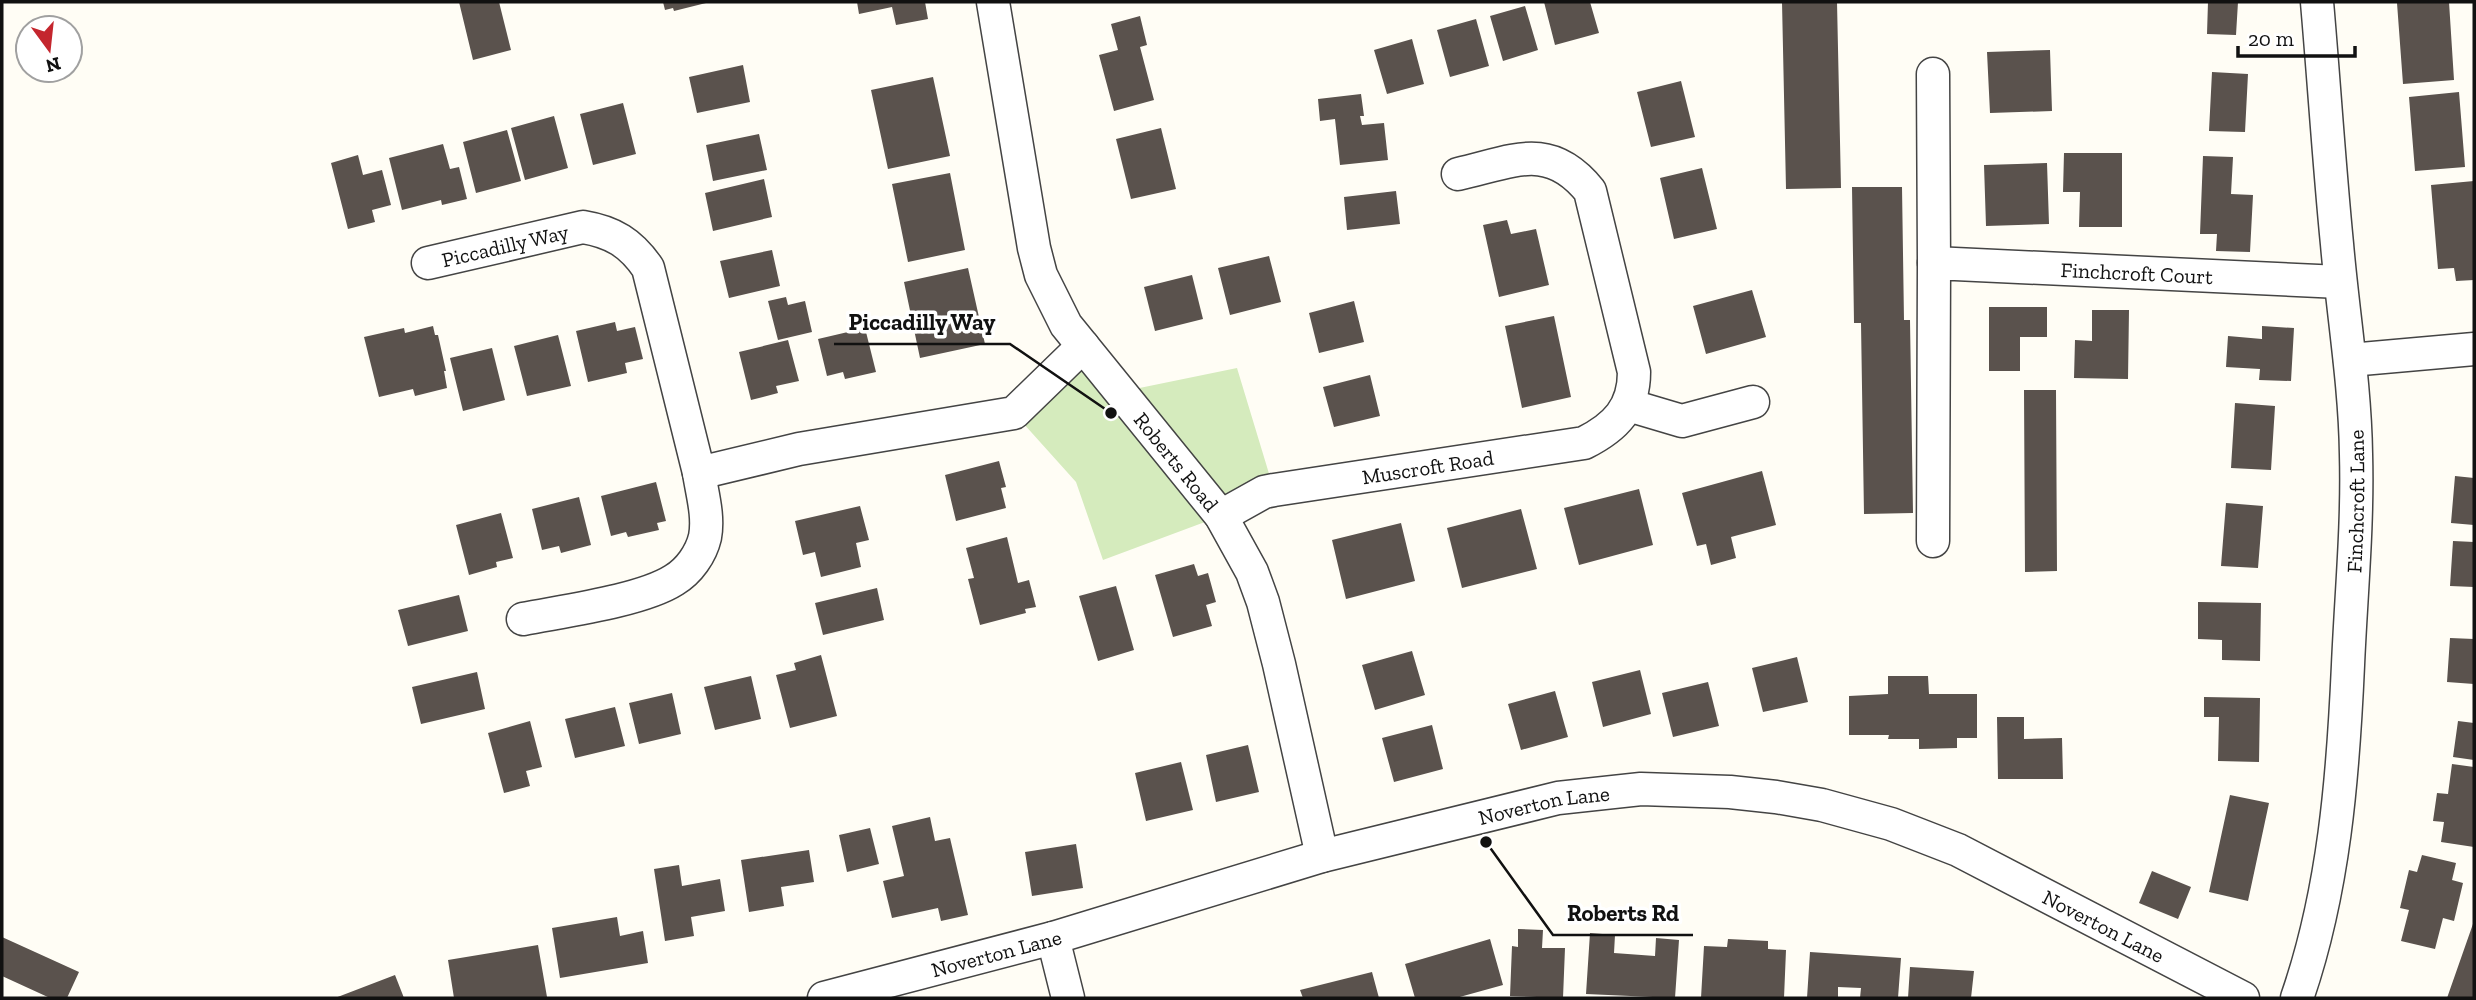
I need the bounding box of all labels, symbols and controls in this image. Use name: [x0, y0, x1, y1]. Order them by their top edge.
north arrow: [14, 14, 84, 84]
scale bar: [2238, 14, 2355, 58]
text: 20 m: [2248, 26, 2294, 51]
text: N: [43, 52, 63, 78]
street label: Piccadilly Way: [439, 218, 571, 272]
street label: Finchcroft Court: [2060, 256, 2214, 289]
callout: Piccadilly Way: [834, 300, 1010, 344]
text: Piccadilly Way: [849, 308, 996, 336]
street label: Roberts Road: [1129, 407, 1225, 516]
street label: Finchcroft Lane: [2341, 429, 2369, 574]
street label: Muscroft Road: [1360, 444, 1496, 489]
street label: Noverton Lane: [1476, 780, 1611, 830]
street label: Noverton Lane: [2039, 884, 2169, 968]
callout: Roberts Rd: [1553, 891, 1693, 935]
text: Roberts Rd: [1567, 899, 1679, 927]
street label: Noverton Lane: [928, 924, 1064, 982]

